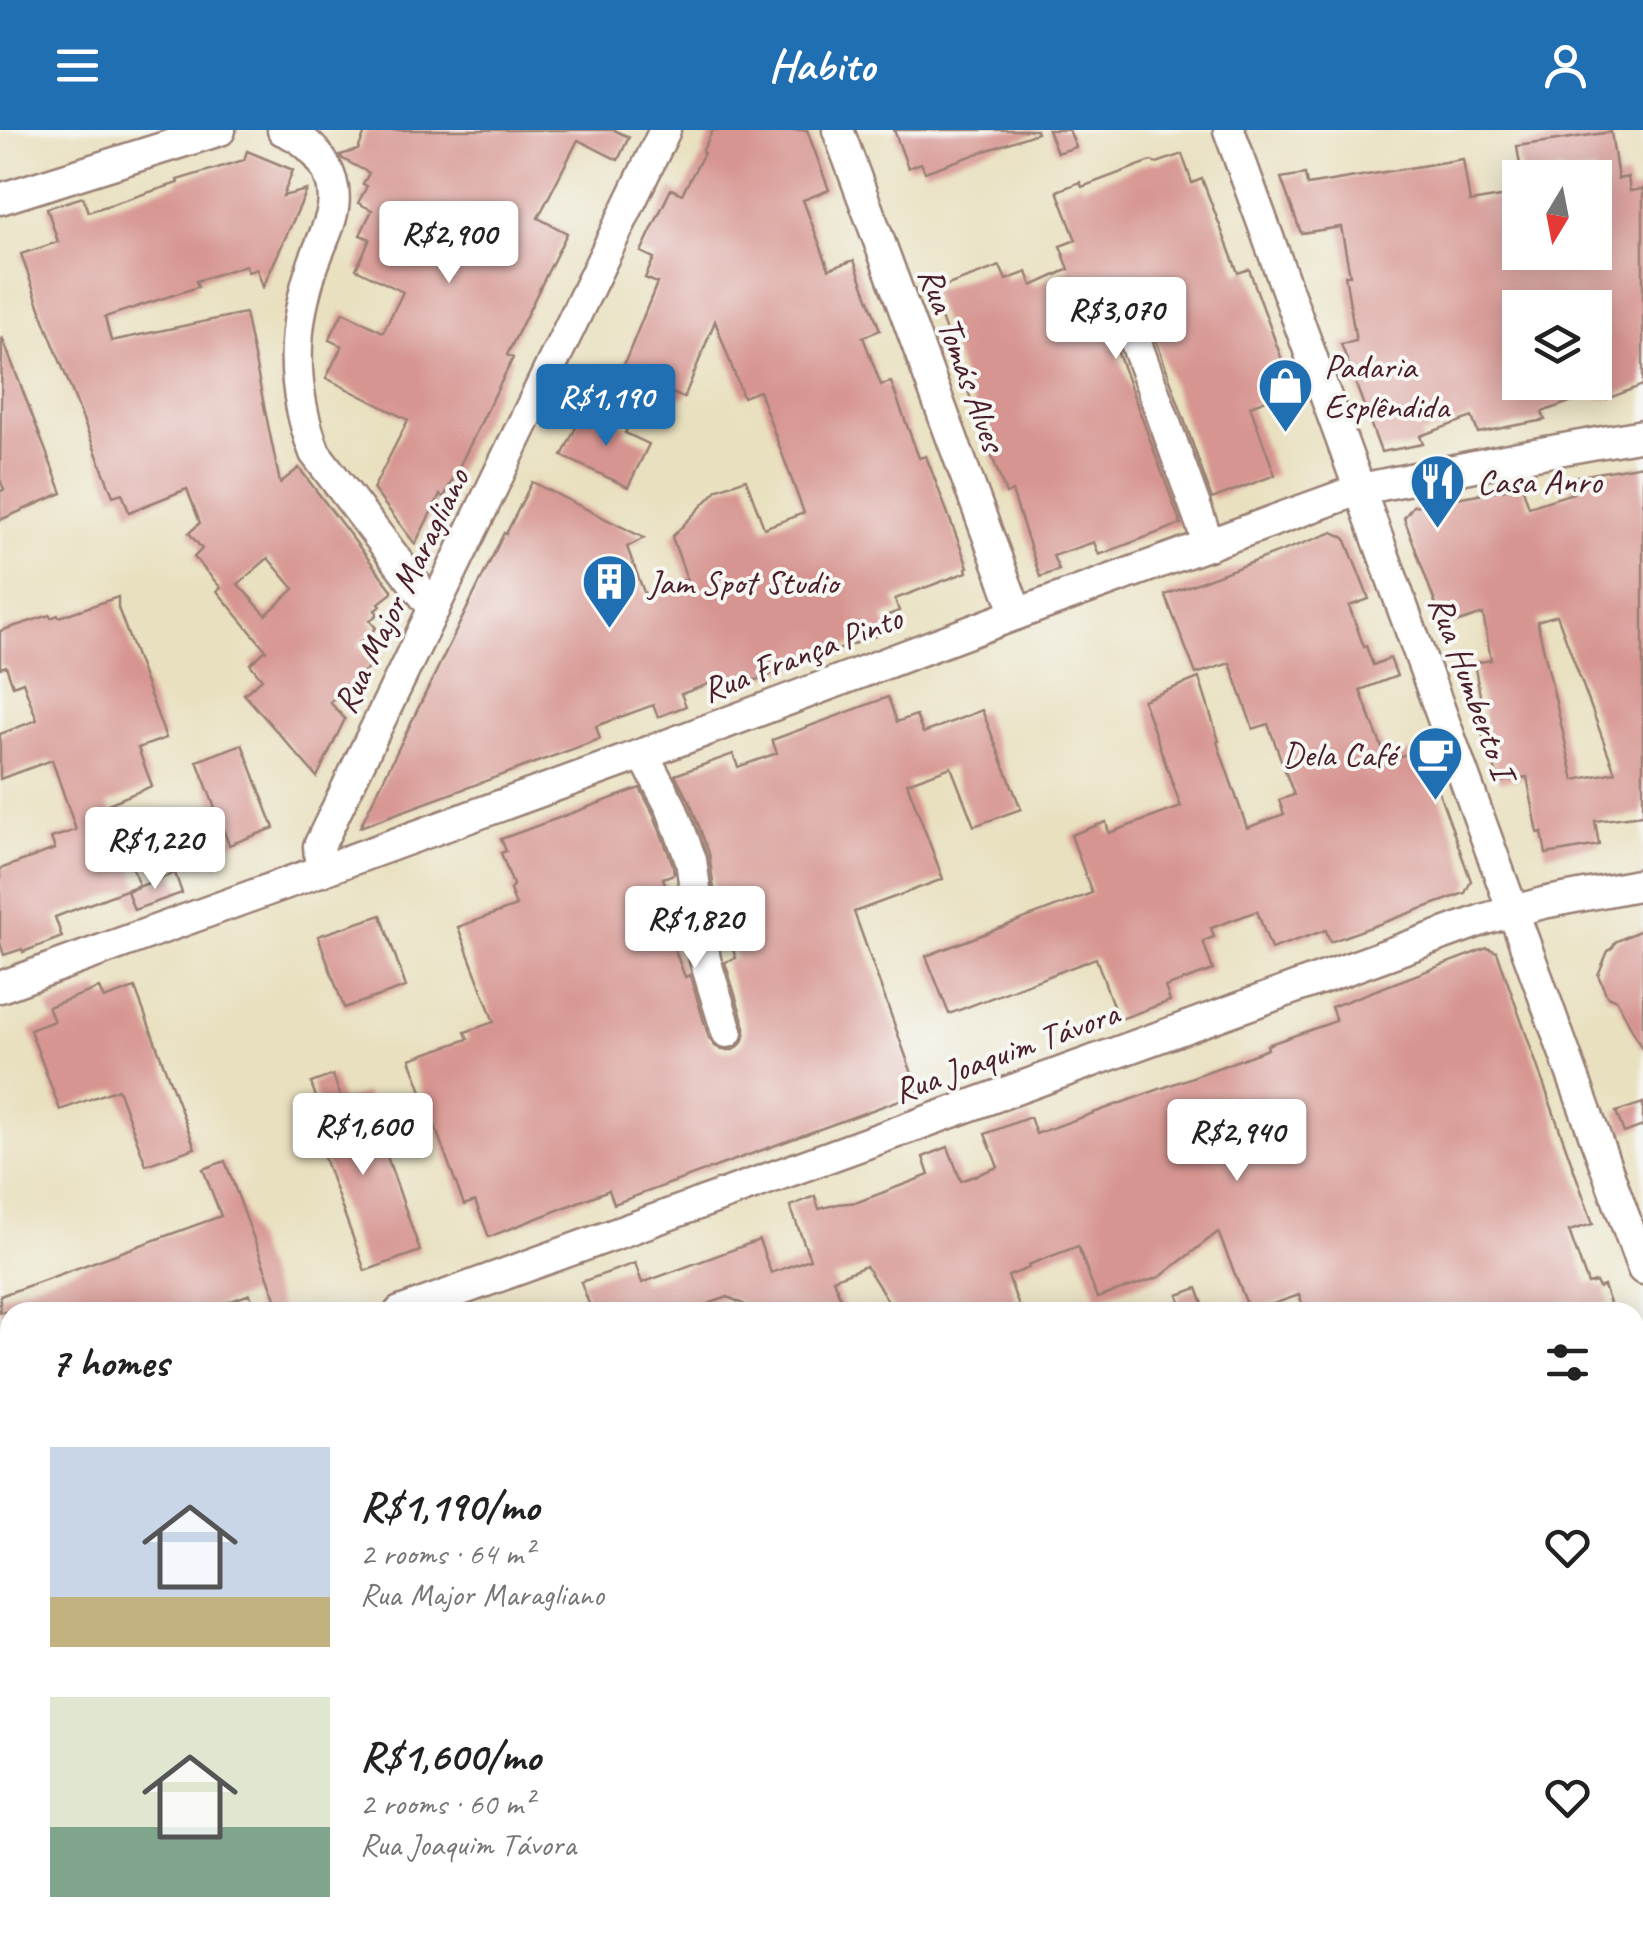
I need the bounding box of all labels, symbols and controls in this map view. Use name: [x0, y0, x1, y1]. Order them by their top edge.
text: Habito: [769, 37, 874, 94]
icon: menu: [50, 38, 105, 93]
icon: person: [1538, 38, 1593, 93]
north arrow: [1502, 160, 1612, 270]
map controls: [1502, 160, 1612, 400]
pin: R$2,900: [357, 201, 541, 286]
text: R$2,900: [401, 213, 497, 254]
street label: Rua Tomás Alves: [908, 261, 1017, 460]
pin: R$3,070: [1024, 277, 1208, 362]
text: R$3,070: [1068, 289, 1164, 330]
button: layers: [1502, 290, 1612, 400]
place label: Padaria Esplêndida: [1324, 344, 1451, 429]
shop icon: Padaria Esplêndida: [1255, 356, 1315, 435]
pin: R$1,190: [514, 364, 698, 449]
text: R$1,190: [558, 376, 654, 417]
restaurant icon: Casa Anro: [1408, 451, 1468, 530]
place label: Casa Anro: [1477, 459, 1603, 504]
street label: Rua Major Maragliano: [322, 460, 480, 721]
building icon: Jam Spot Studio: [579, 552, 639, 631]
place label: Jam Spot Studio: [646, 560, 842, 605]
street label: Rua Humberto I: [1418, 590, 1529, 792]
street label: Rua França Pinto: [696, 595, 910, 713]
cafe icon: Dela Café: [1405, 724, 1465, 803]
place label: Dela Café: [1282, 732, 1402, 777]
pin: R$1,220: [63, 807, 247, 892]
text: R$1,220: [107, 819, 203, 860]
pin: R$1,820: [603, 886, 787, 971]
text: R$1,820: [647, 898, 743, 939]
street label: Rua Joaquim Távora: [887, 990, 1126, 1114]
pin: R$1,600: [271, 1093, 455, 1178]
pin: R$2,940: [1145, 1099, 1329, 1184]
text: R$1,600: [315, 1105, 411, 1146]
text: R$2,940: [1189, 1111, 1285, 1152]
icon: filters: [1540, 1335, 1595, 1390]
text: 7 homes: [50, 1336, 168, 1389]
text: R$1,190/mo: [360, 1480, 539, 1533]
icon: home: [130, 1487, 250, 1607]
icon: heart: [1540, 1520, 1595, 1575]
text: 2 rooms · 64 m²: [360, 1533, 533, 1574]
text: Rua Major Maragliano: [360, 1574, 604, 1615]
text: R$1,600/mo: [360, 1730, 540, 1783]
icon: home: [130, 1737, 250, 1857]
icon: heart: [1540, 1770, 1595, 1825]
text: 2 rooms · 60 m²: [360, 1783, 533, 1824]
text: Rua Joaquim Távora: [360, 1824, 576, 1865]

